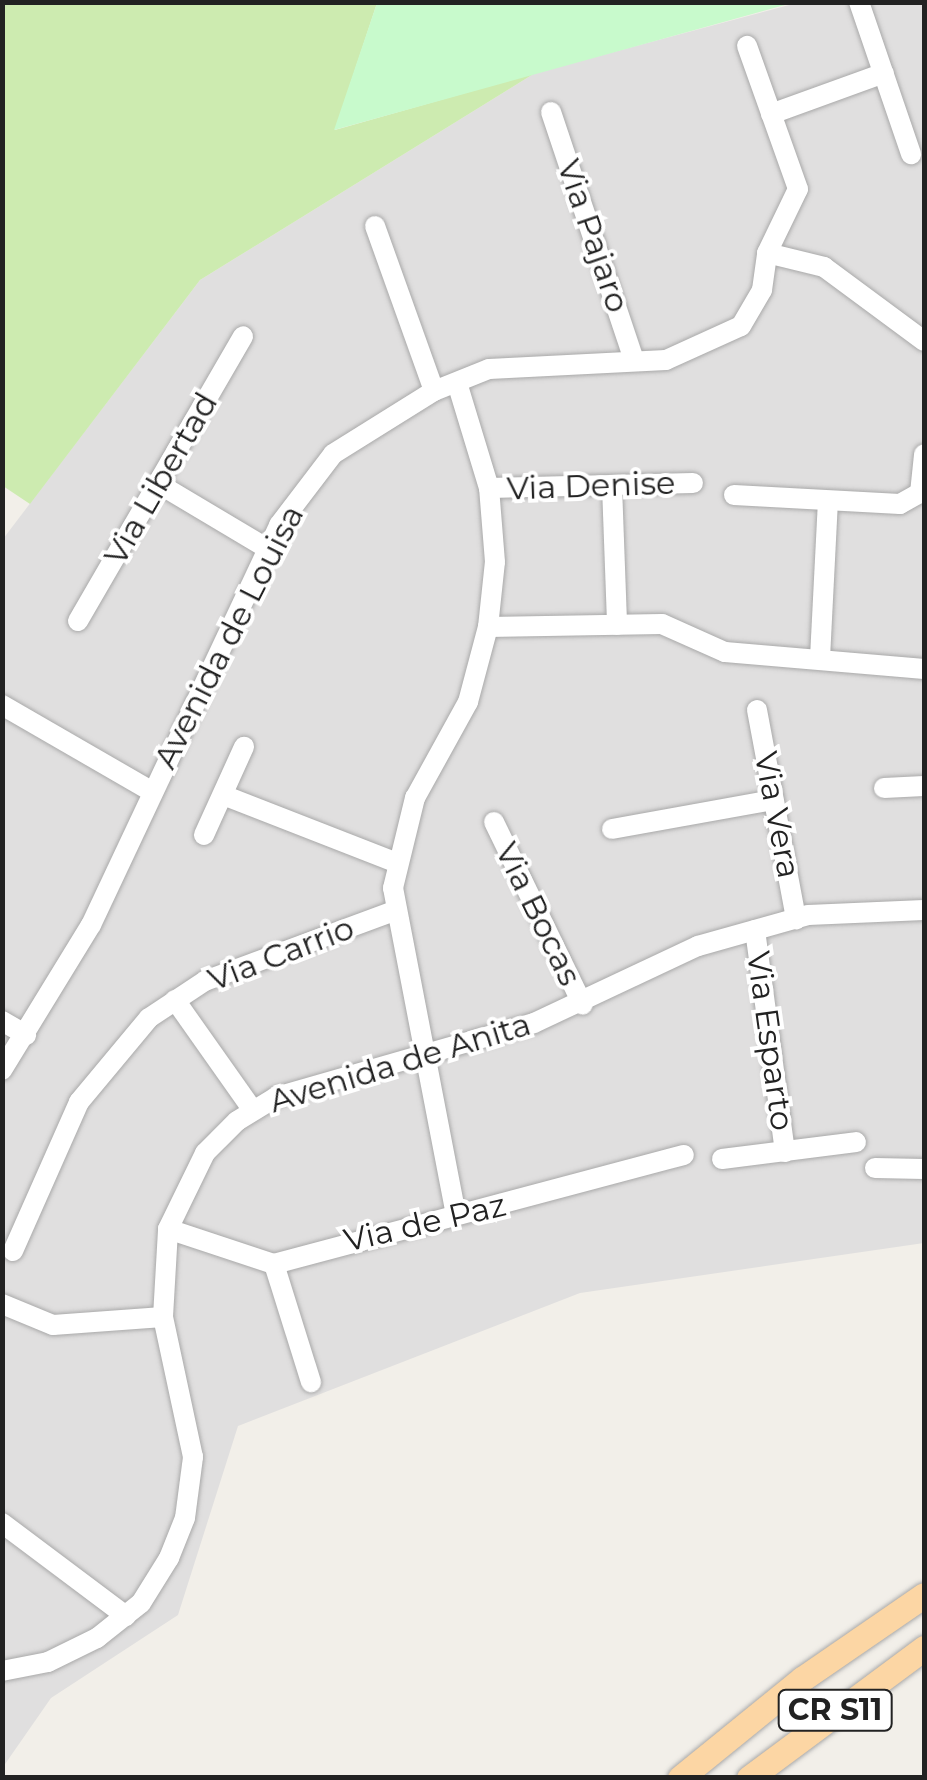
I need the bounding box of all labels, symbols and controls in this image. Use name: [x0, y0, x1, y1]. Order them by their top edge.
street label: Via Pajaro: [549, 155, 637, 317]
street label: Via Libertad: [96, 386, 226, 572]
street label: Via Denise: [506, 464, 676, 508]
street label: Avenida de Louisa: [146, 499, 312, 775]
street label: Via Vera: [746, 749, 808, 881]
street label: Via Bocas: [487, 836, 589, 992]
street label: Via Carrio: [203, 909, 359, 999]
street label: Via Esparto: [738, 949, 802, 1133]
street label: Avenida de Anita: [265, 1005, 535, 1121]
street label: Via de Paz: [340, 1186, 510, 1260]
road number: CR S11: [778, 1685, 892, 1735]

